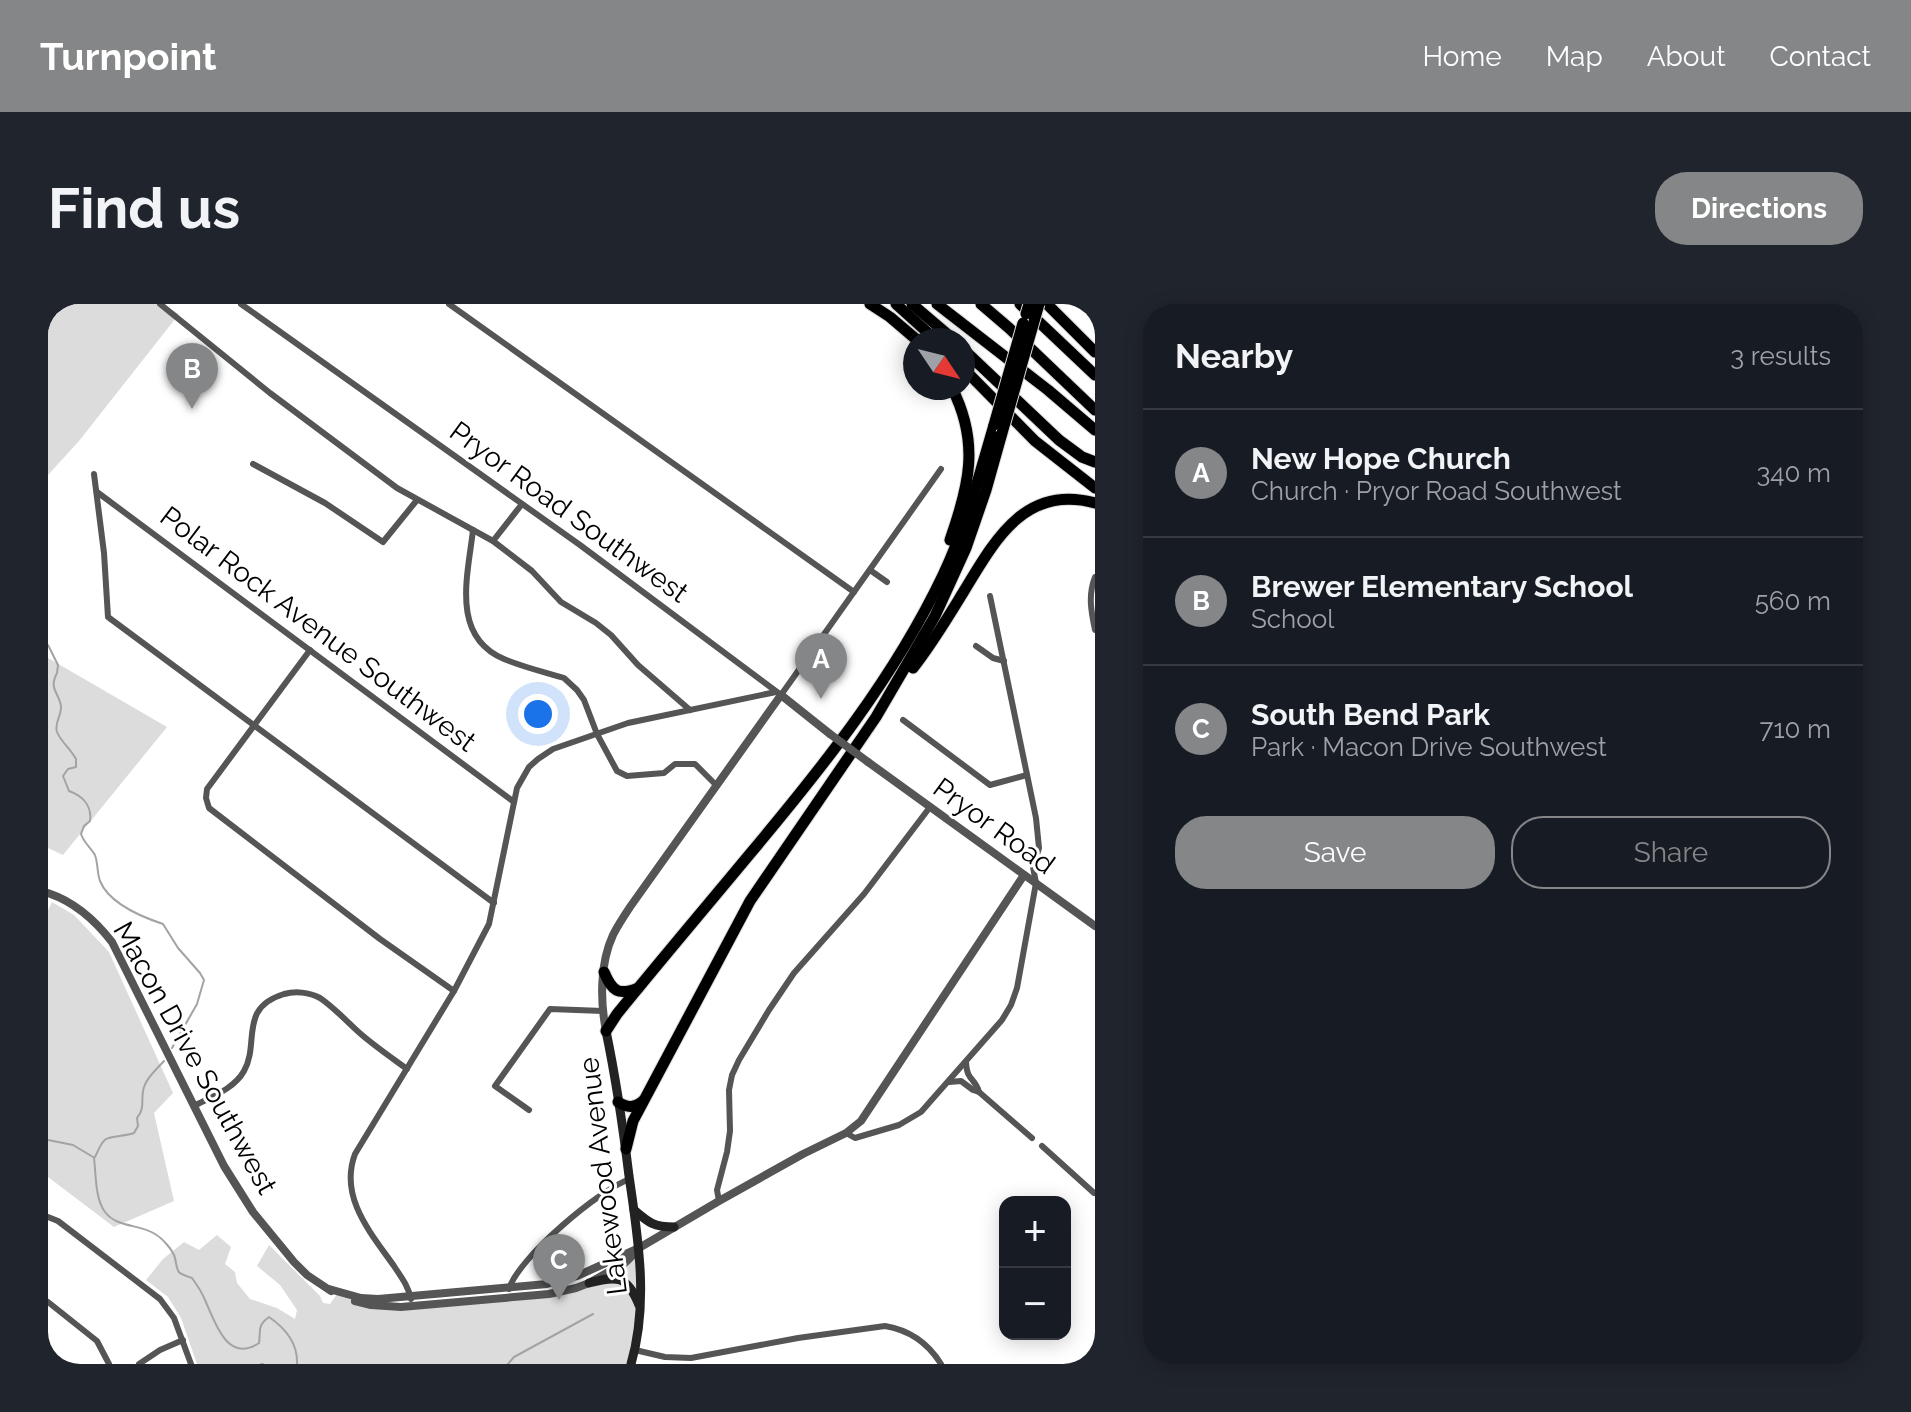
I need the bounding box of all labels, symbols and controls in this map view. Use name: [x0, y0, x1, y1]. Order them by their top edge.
text: Turnpoint: [40, 34, 217, 79]
text: Home: [1422, 40, 1502, 73]
text: Map: [1546, 40, 1603, 73]
text: About: [1647, 40, 1726, 73]
text: Contact: [1770, 40, 1871, 73]
button: Directions: [1655, 172, 1863, 245]
text: Find us: [48, 175, 240, 241]
north arrow: [903, 328, 975, 400]
text: Nearby: [1175, 336, 1293, 376]
text: 3 results: [1730, 341, 1831, 371]
pin: B: [166, 343, 218, 409]
street label: Pryor Road Southwest: [443, 414, 695, 610]
text: New Hope Church: [1251, 441, 1511, 476]
text: A: [1192, 458, 1210, 488]
text: 340 m: [1756, 458, 1831, 488]
text: Church · Pryor Road Southwest: [1251, 476, 1622, 506]
street label: Polar Rock Avenue Southwest: [154, 499, 483, 759]
text: Brewer Elementary School: [1251, 569, 1633, 604]
text: B: [1192, 586, 1210, 616]
text: 560 m: [1755, 586, 1831, 616]
text: School: [1251, 604, 1334, 634]
pin: A: [795, 633, 847, 699]
your location: [518, 694, 558, 734]
text: South Bend Park: [1251, 697, 1490, 732]
text: C: [1192, 714, 1210, 744]
text: 710 m: [1760, 714, 1831, 744]
text: Park · Macon Drive Southwest: [1251, 732, 1607, 762]
street label: Pryor Road: [927, 771, 1061, 881]
button: Save: [1175, 816, 1495, 889]
button: Share: [1511, 816, 1831, 889]
street label: Macon Drive Southwest: [106, 916, 284, 1200]
street label: Lakewood Avenue: [572, 1055, 634, 1297]
map controls: [999, 1196, 1071, 1340]
button: +: [999, 1196, 1071, 1268]
pin: C: [533, 1234, 585, 1300]
button: −: [999, 1268, 1071, 1340]

